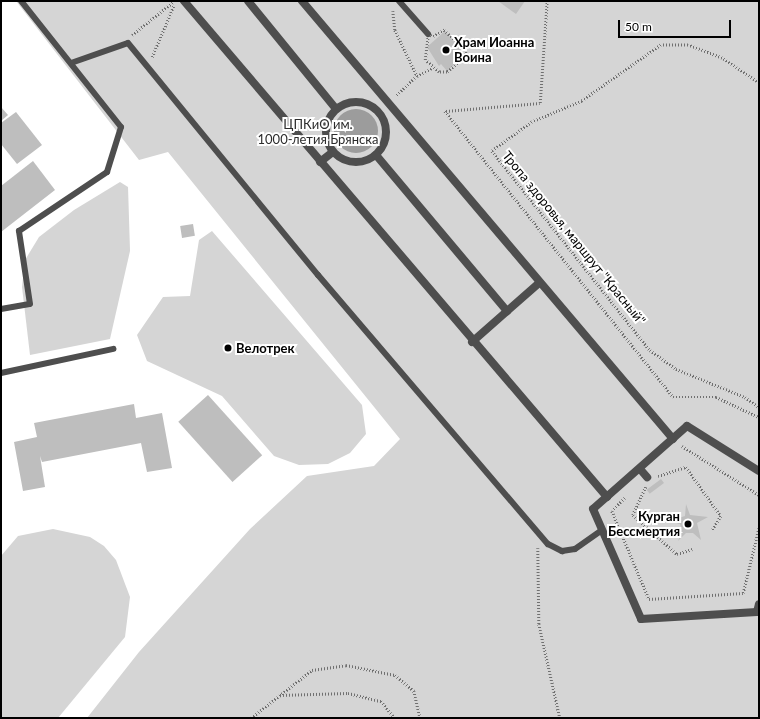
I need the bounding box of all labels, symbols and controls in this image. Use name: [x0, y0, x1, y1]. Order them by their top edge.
scale bar: [620, 12, 733, 38]
text: 50 m: [625, 19, 652, 34]
place label: Храм Иоанна Воина: [454, 35, 534, 66]
marker: Храм Иоанна Воина: [441, 45, 451, 55]
park label: ЦПКиО им. 1000-летия Брянска: [258, 117, 378, 148]
street label: Тропа здоровья, маршрут "Красный": [499, 148, 649, 328]
place label: Велотрек: [236, 340, 295, 356]
marker: Велотрек: [223, 343, 233, 353]
place label: Курган Бессмертия: [608, 509, 680, 540]
marker: Курган Бессмертия: [683, 519, 693, 529]

